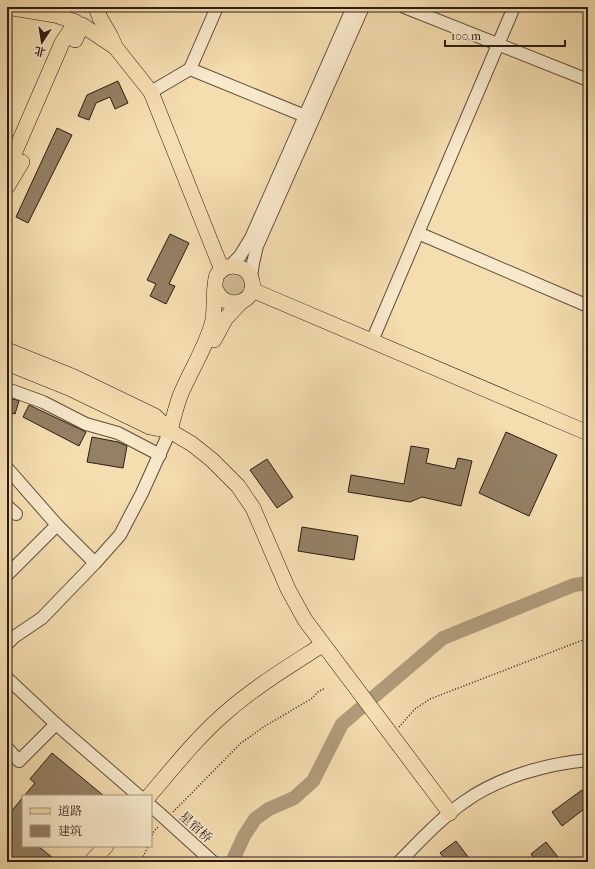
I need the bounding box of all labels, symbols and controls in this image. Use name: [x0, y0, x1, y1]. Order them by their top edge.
north arrow: [22, 22, 62, 62]
scale bar: [445, 22, 565, 48]
text: 100 m: [451, 29, 481, 43]
text: 北: [33, 44, 47, 59]
legend: [22, 795, 152, 847]
text: 道路: [58, 804, 82, 818]
street label: 星宿桥: [176, 808, 216, 846]
text: 建筑: [58, 824, 82, 838]

